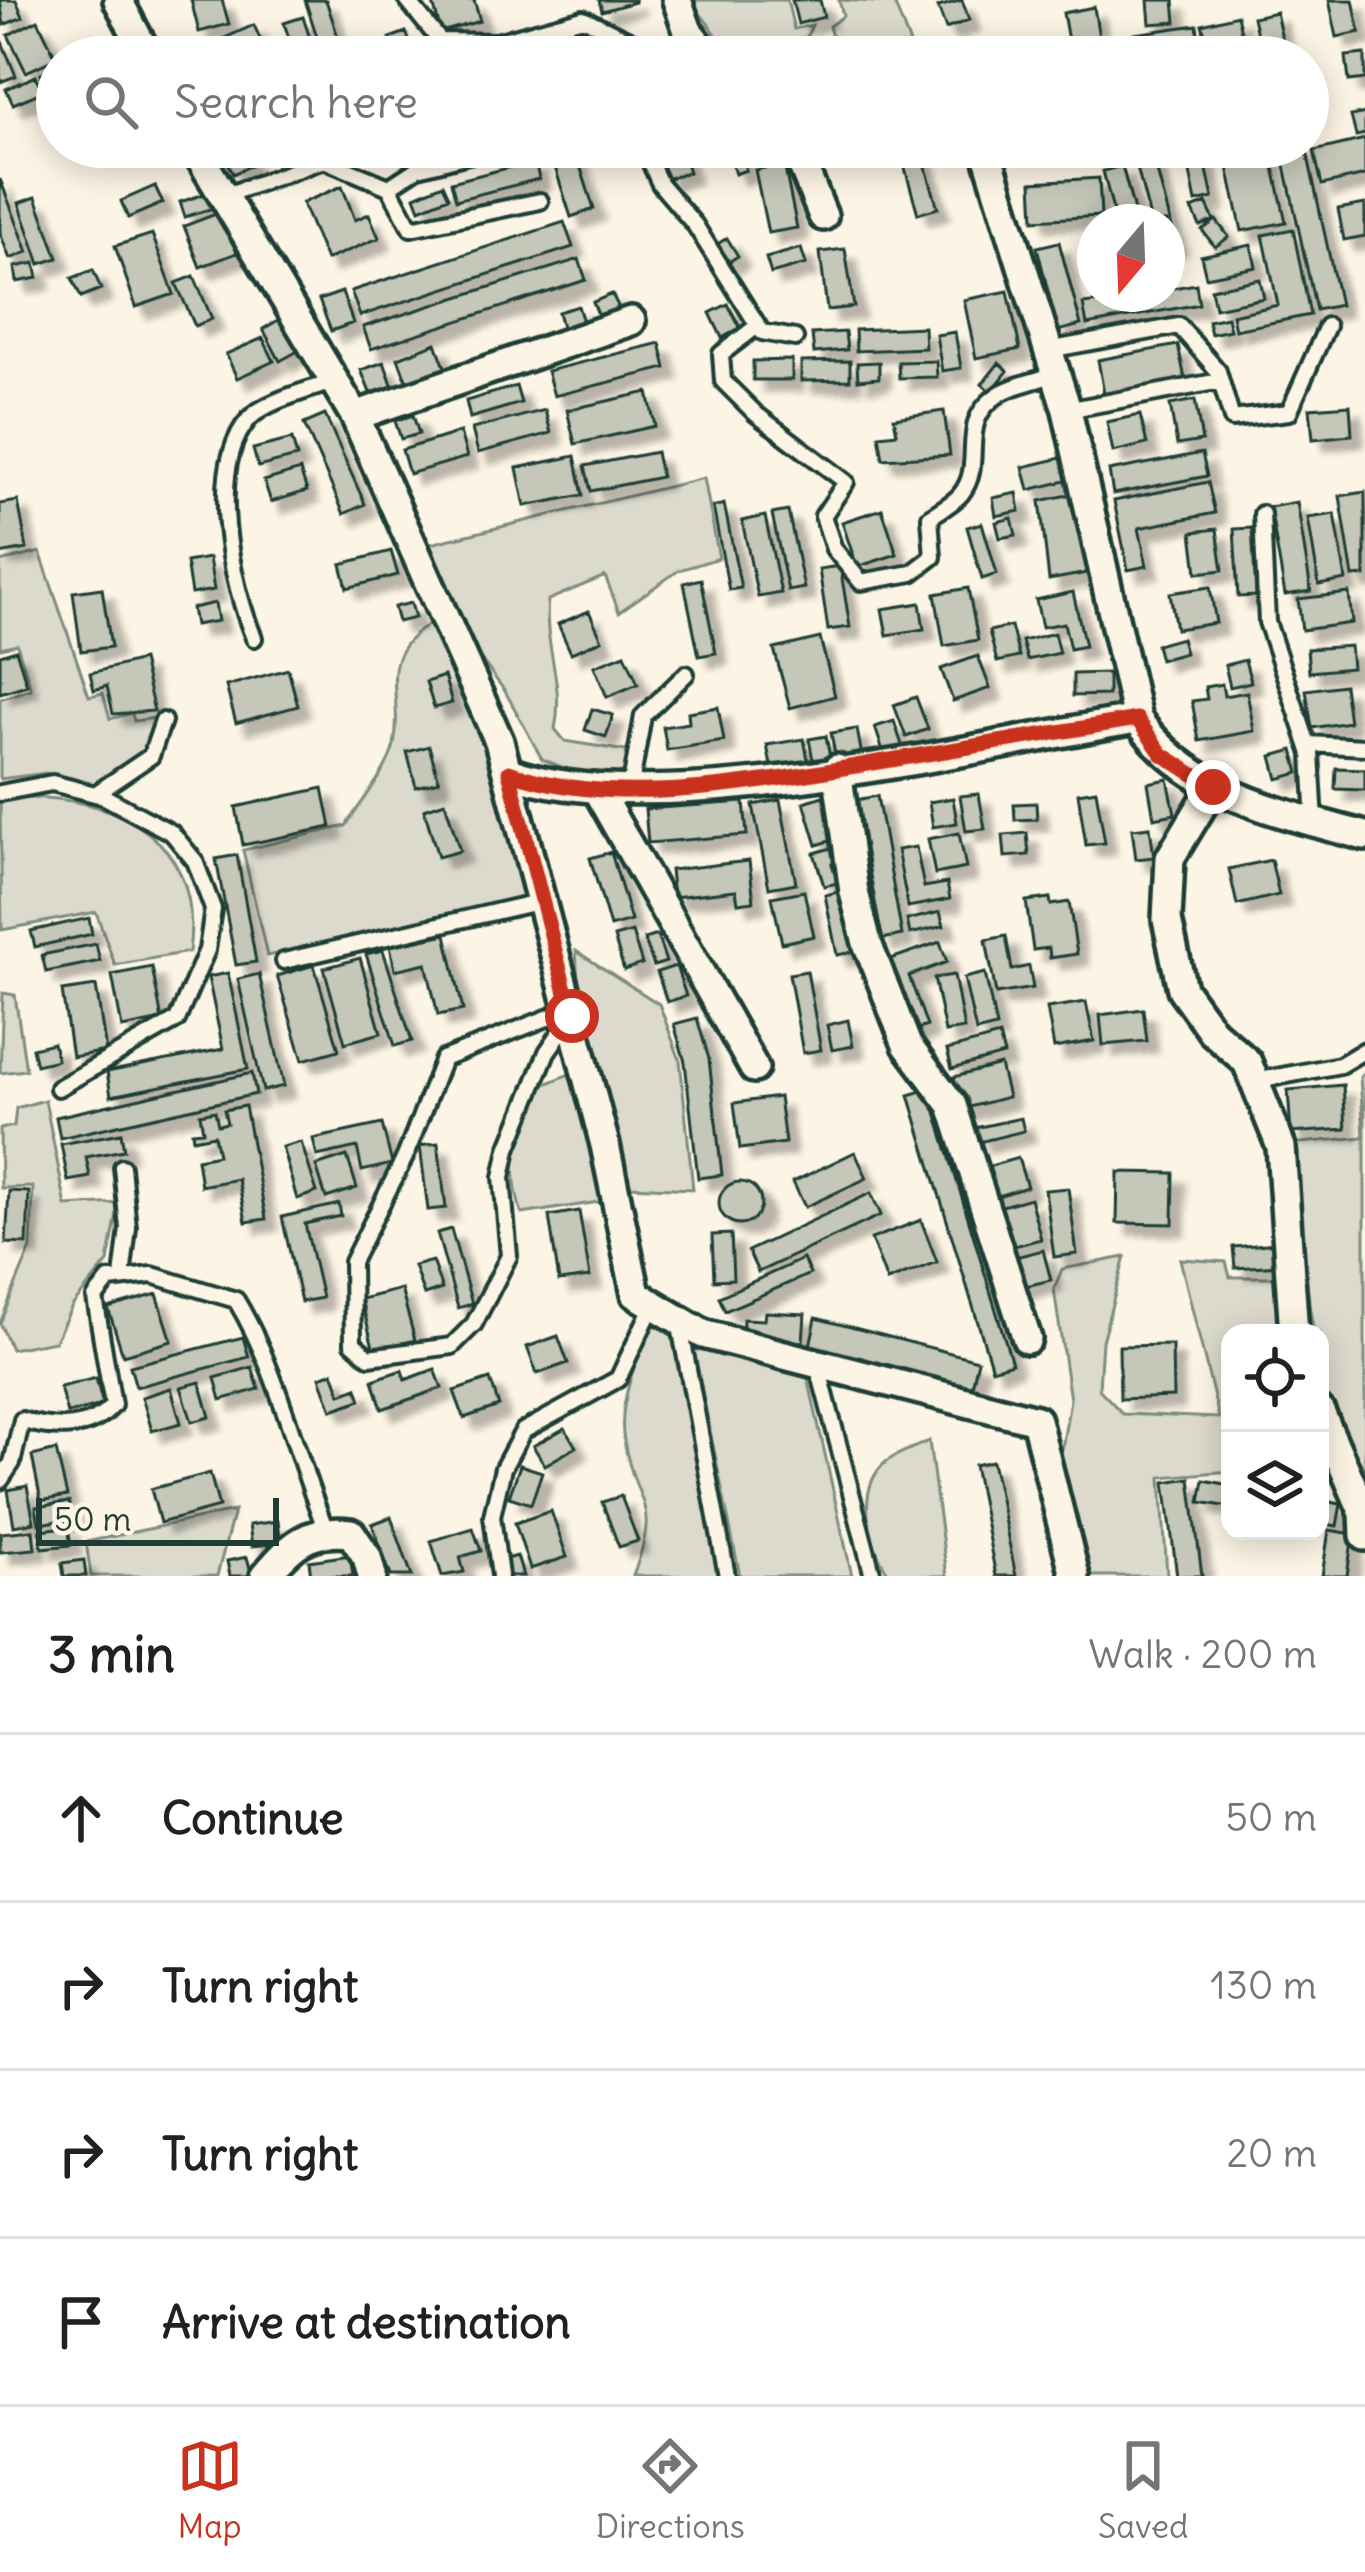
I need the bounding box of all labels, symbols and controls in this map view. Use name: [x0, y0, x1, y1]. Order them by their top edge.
search box: [36, 36, 1329, 168]
icon: search: [78, 69, 144, 135]
text: Search here: [174, 74, 418, 130]
north arrow: [1077, 204, 1185, 312]
route end: [1186, 760, 1240, 814]
route start: [545, 989, 599, 1043]
map controls: [1221, 1324, 1329, 1540]
button: locate: [1221, 1324, 1329, 1432]
button: layers: [1221, 1432, 1329, 1540]
scale bar: [36, 1492, 279, 1545]
text: 50 m: [54, 1498, 131, 1540]
text: 3 min: [48, 1622, 175, 1686]
text: Walk · 200 m: [1089, 1630, 1317, 1679]
icon: ahead: [48, 1785, 114, 1851]
text: Continue: [162, 1790, 344, 1846]
text: 50 m: [1225, 1793, 1317, 1842]
icon: right: [48, 1953, 114, 2019]
text: Turn right: [162, 1958, 358, 2014]
text: 130 m: [1210, 1961, 1317, 2010]
icon: right: [48, 2121, 114, 2187]
text: Turn right: [162, 2126, 358, 2182]
text: 20 m: [1226, 2129, 1317, 2178]
icon: arrive: [48, 2289, 114, 2355]
text: Arrive at destination: [162, 2294, 571, 2350]
tab: Map: [177, 2433, 243, 2547]
tab: Directions: [596, 2433, 745, 2547]
tab: Saved: [1098, 2433, 1188, 2547]

